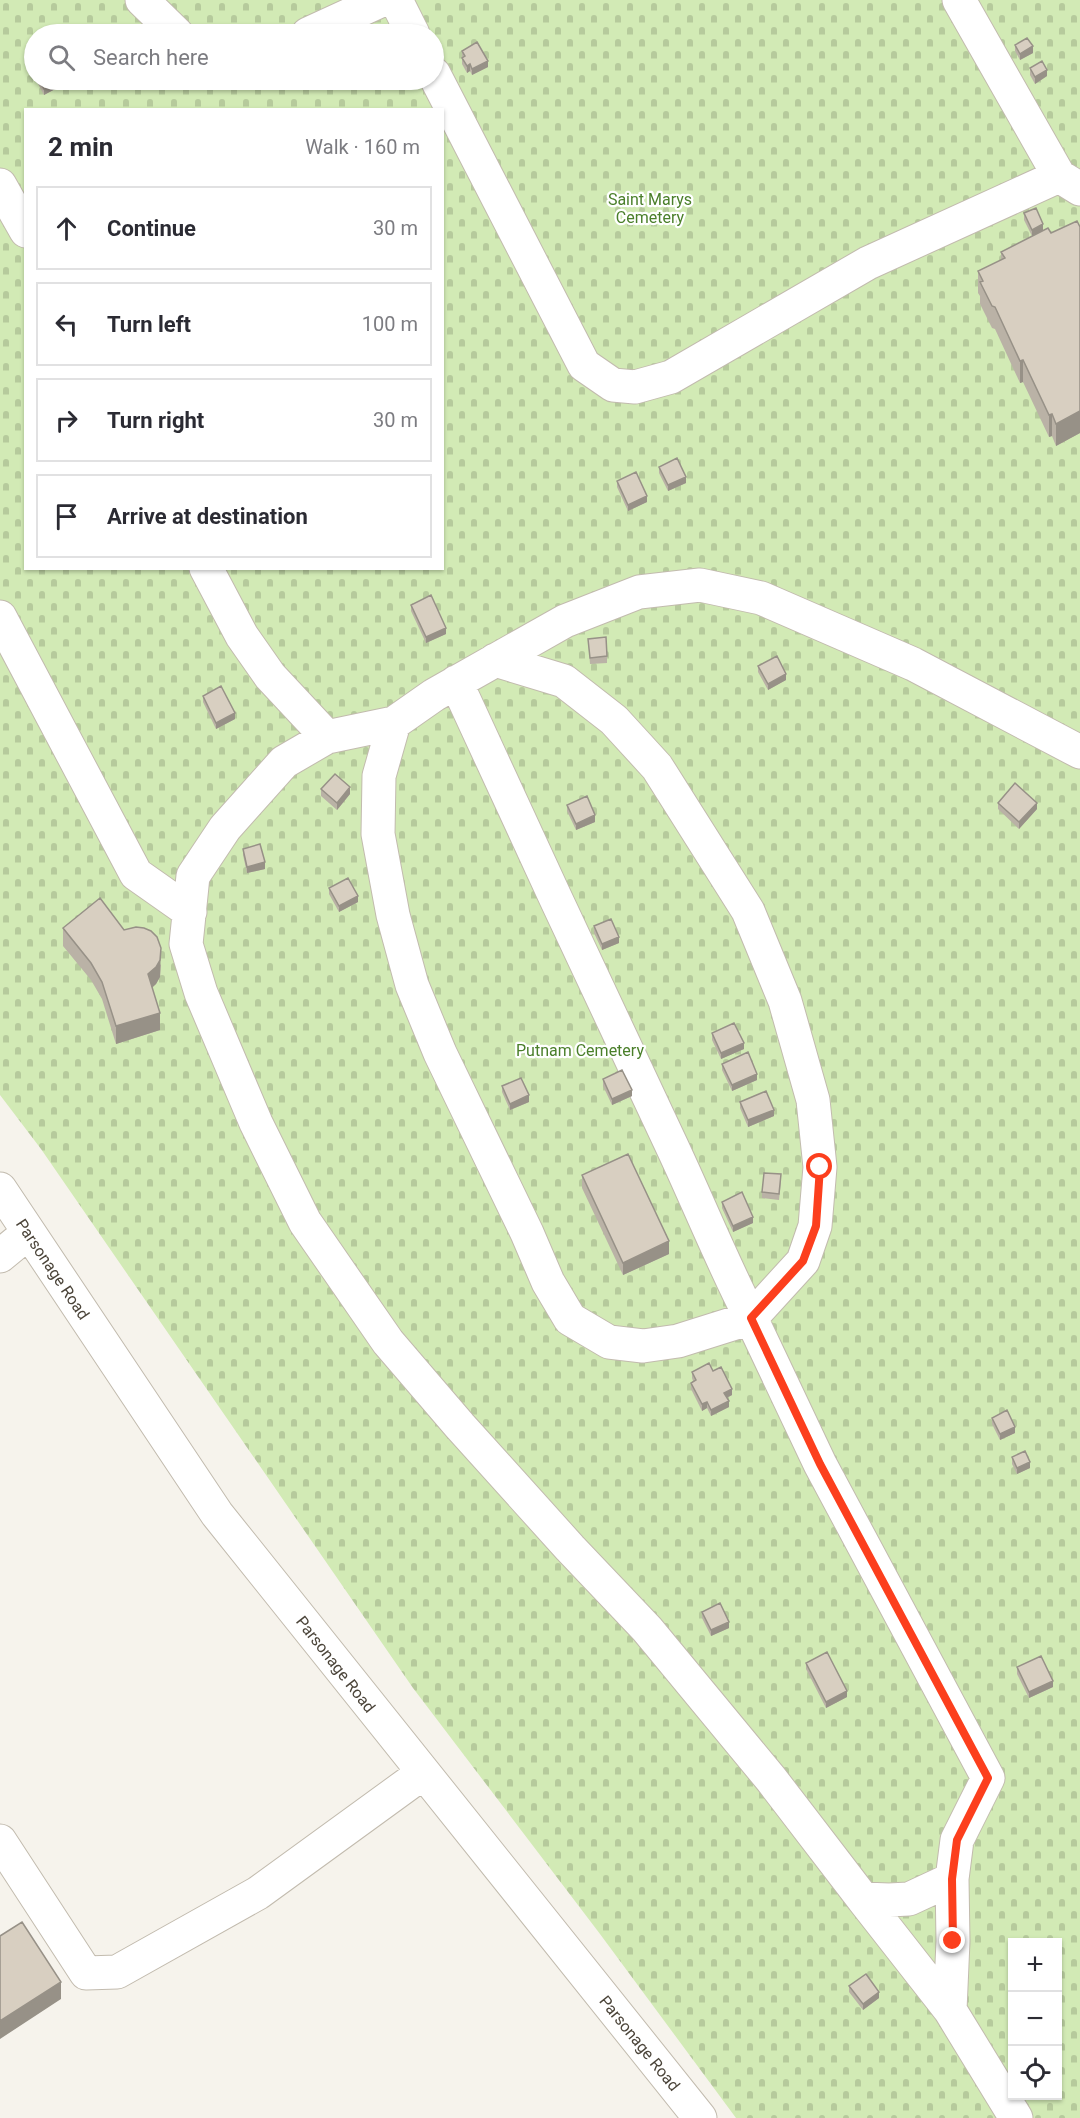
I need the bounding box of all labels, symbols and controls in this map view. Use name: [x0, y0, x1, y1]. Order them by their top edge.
search box: [24, 24, 444, 90]
icon: search: [45, 41, 78, 74]
text: Search here: [93, 45, 209, 70]
text: 2 min: [48, 132, 113, 162]
text: Walk · 160 m: [305, 135, 420, 159]
park label: Saint Marys Cemetery: [608, 190, 692, 227]
icon: ahead: [50, 212, 83, 245]
text: Continue: [107, 216, 196, 241]
text: 30 m: [373, 216, 418, 240]
icon: left: [50, 308, 83, 341]
text: Turn left: [107, 312, 191, 337]
text: 100 m: [362, 312, 418, 336]
icon: right: [50, 404, 83, 437]
text: Turn right: [107, 408, 204, 433]
text: 30 m: [373, 408, 418, 432]
icon: arrive: [50, 500, 83, 533]
text: Arrive at destination: [107, 504, 308, 529]
park label: Putnam Cemetery: [516, 1041, 644, 1060]
route start: [806, 1153, 832, 1179]
street label: Parsonage Road: [12, 1215, 93, 1323]
street label: Parsonage Road: [292, 1612, 379, 1716]
route end: [939, 1927, 965, 1953]
map controls: [1008, 1938, 1062, 2100]
button: +: [1008, 1938, 1062, 1992]
street label: Parsonage Road: [595, 1992, 684, 2095]
button: −: [1008, 1992, 1062, 2046]
button: locate: [1008, 2046, 1062, 2100]

